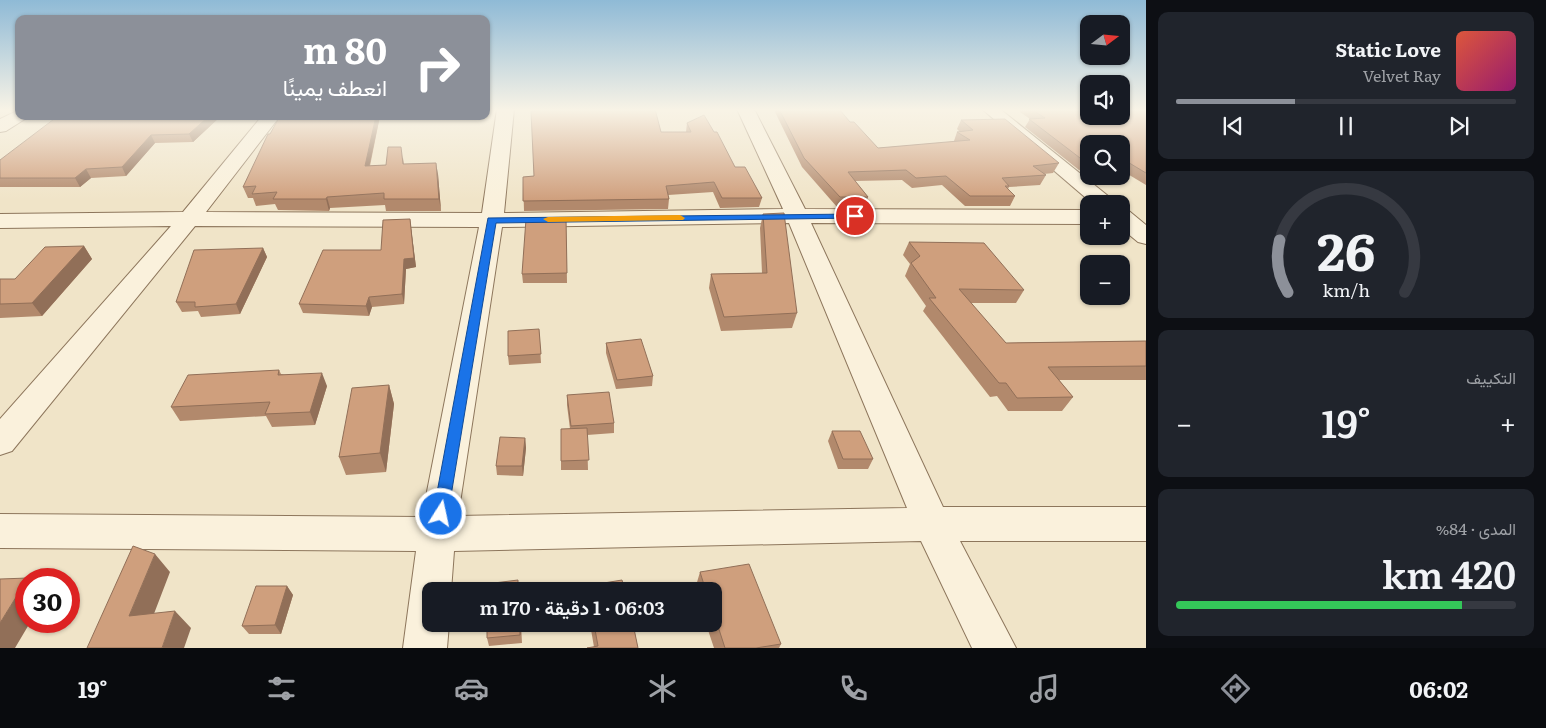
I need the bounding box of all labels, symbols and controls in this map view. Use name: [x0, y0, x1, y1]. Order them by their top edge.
north arrow: [1080, 15, 1130, 65]
map controls: [1080, 15, 1130, 305]
text: 80 m: [303, 23, 387, 75]
icon: right: [405, 35, 470, 100]
text: Static Love: [1336, 35, 1441, 63]
text: Velvet Ray: [1363, 63, 1441, 87]
text: انعطف يمينًا: [283, 70, 387, 103]
button: sound: [1080, 75, 1130, 125]
icon: previous: [1219, 112, 1247, 140]
icon: pause: [1332, 112, 1360, 140]
icon: next: [1445, 112, 1473, 140]
button: search: [1080, 135, 1130, 185]
pin: [834, 195, 876, 237]
button: +: [1080, 195, 1130, 245]
icon: arrive: [841, 202, 869, 230]
text: 26: [1317, 209, 1375, 287]
button: −: [1080, 255, 1130, 305]
text: km/h: [1322, 276, 1370, 303]
text: التكييف: [1466, 365, 1516, 389]
text: 19°: [1321, 393, 1371, 450]
text: −: [1176, 401, 1192, 443]
text: +: [1500, 401, 1516, 443]
position arrow: [414, 487, 466, 539]
text: المدى · 84%: [1436, 516, 1516, 540]
text: 420 km: [1382, 544, 1516, 601]
speed limit sign: 30: [15, 568, 80, 633]
text: 06:03 · 1 دقيقة · 170 m: [479, 593, 665, 621]
icon: filters: [264, 671, 299, 706]
icon: car: [454, 671, 489, 706]
icon: climate: [645, 671, 680, 706]
icon: phone: [836, 671, 871, 706]
icon: music: [1027, 671, 1062, 706]
icon: directions: [1218, 671, 1253, 706]
text: 19°: [78, 672, 108, 705]
text: 06:02: [1409, 672, 1468, 705]

